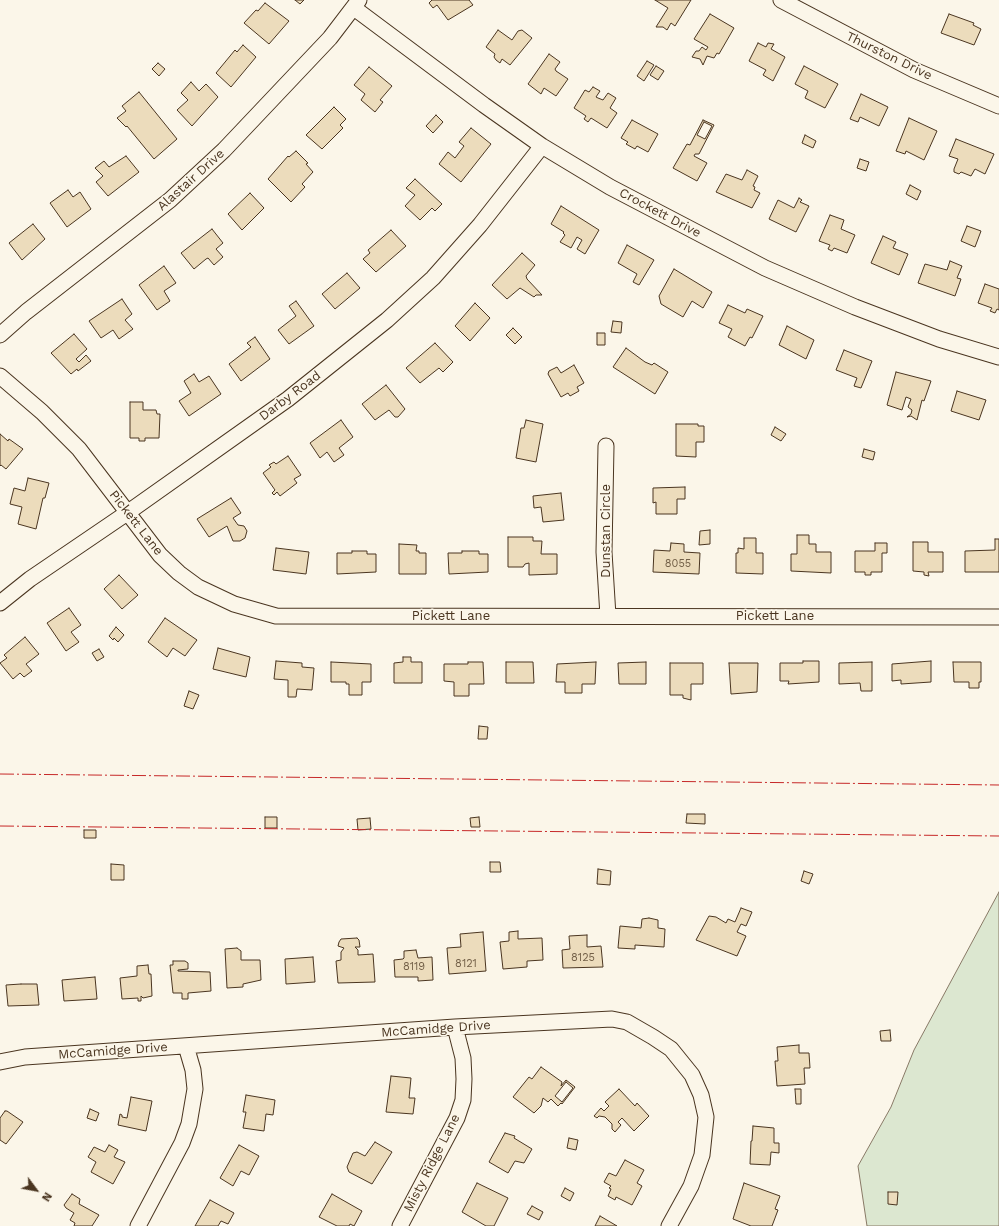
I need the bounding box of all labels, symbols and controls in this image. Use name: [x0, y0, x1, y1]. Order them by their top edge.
street label: Thurston Drive: [844, 28, 934, 84]
street label: Alastair Drive: [154, 146, 228, 214]
street label: Crockett Drive: [616, 185, 704, 241]
street label: Darby Road: [256, 368, 324, 424]
street label: Dunstan Circle: [598, 484, 614, 578]
street label: Pickett Lane: [106, 487, 166, 559]
house number: 8055: [665, 557, 691, 571]
street label: Pickett Lane: [412, 608, 490, 624]
street label: Pickett Lane: [736, 608, 814, 624]
house number: 8125: [571, 951, 595, 965]
house number: 8121: [455, 957, 477, 971]
house number: 8119: [403, 960, 425, 974]
street label: McCamidge Drive: [381, 1017, 491, 1041]
street label: McCamidge Drive: [58, 1039, 168, 1063]
street label: Misty Ridge Lane: [401, 1111, 463, 1215]
north arrow: [16, 1170, 56, 1210]
text: N: [39, 1190, 54, 1204]

